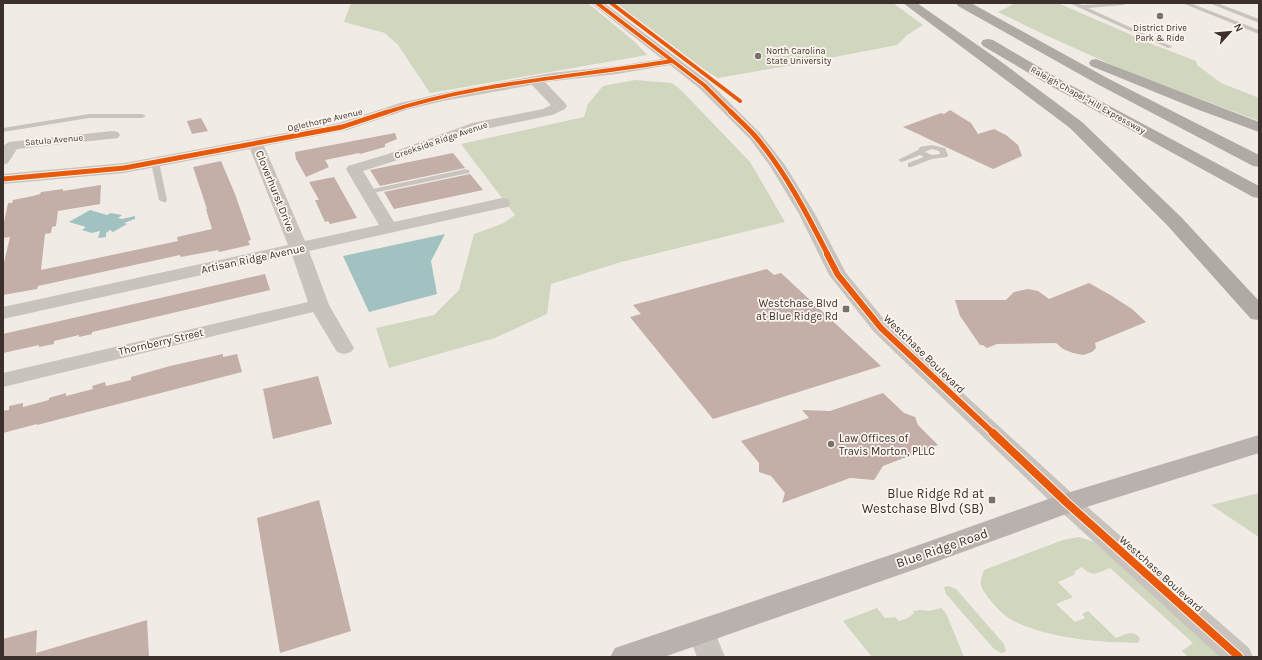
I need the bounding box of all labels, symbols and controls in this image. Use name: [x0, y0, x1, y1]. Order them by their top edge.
marker: District Drive Park & Ride: [1155, 11, 1165, 21]
north arrow: [1210, 12, 1250, 52]
text: N: [1231, 21, 1246, 34]
place label: District Drive Park & Ride: [1133, 23, 1187, 43]
place label: North Carolina State University: [766, 46, 832, 66]
marker: North Carolina State University: [753, 51, 763, 61]
street label: Raleigh Chapel–Hill Expressway: [1029, 64, 1148, 136]
street label: Oglethorpe Avenue: [287, 106, 364, 133]
street label: Creekside Ridge Avenue: [393, 119, 489, 161]
street label: Satula Avenue: [24, 132, 84, 148]
street label: Cloverhurst Drive: [253, 148, 297, 234]
street label: Artisan Ridge Avenue: [200, 242, 307, 276]
place label: Westchase Blvd at Blue Ridge Rd: [756, 297, 838, 323]
marker: Westchase Blvd at Blue Ridge Rd: [841, 304, 851, 314]
street label: Westchase Boulevard: [881, 312, 967, 396]
street label: Thornberry Street: [117, 326, 205, 358]
place label: Law Offices of Travis Morton, PLLC: [839, 432, 935, 458]
marker: Law Offices of Travis Morton, PLLC: [826, 439, 836, 449]
place label: Blue Ridge Rd at Westchase Blvd (SB): [862, 486, 984, 516]
marker: Blue Ridge Rd at Westchase Blvd (SB): [987, 495, 997, 505]
street label: Blue Ridge Road: [894, 525, 990, 571]
street label: Westchase Boulevard: [1117, 533, 1205, 615]

